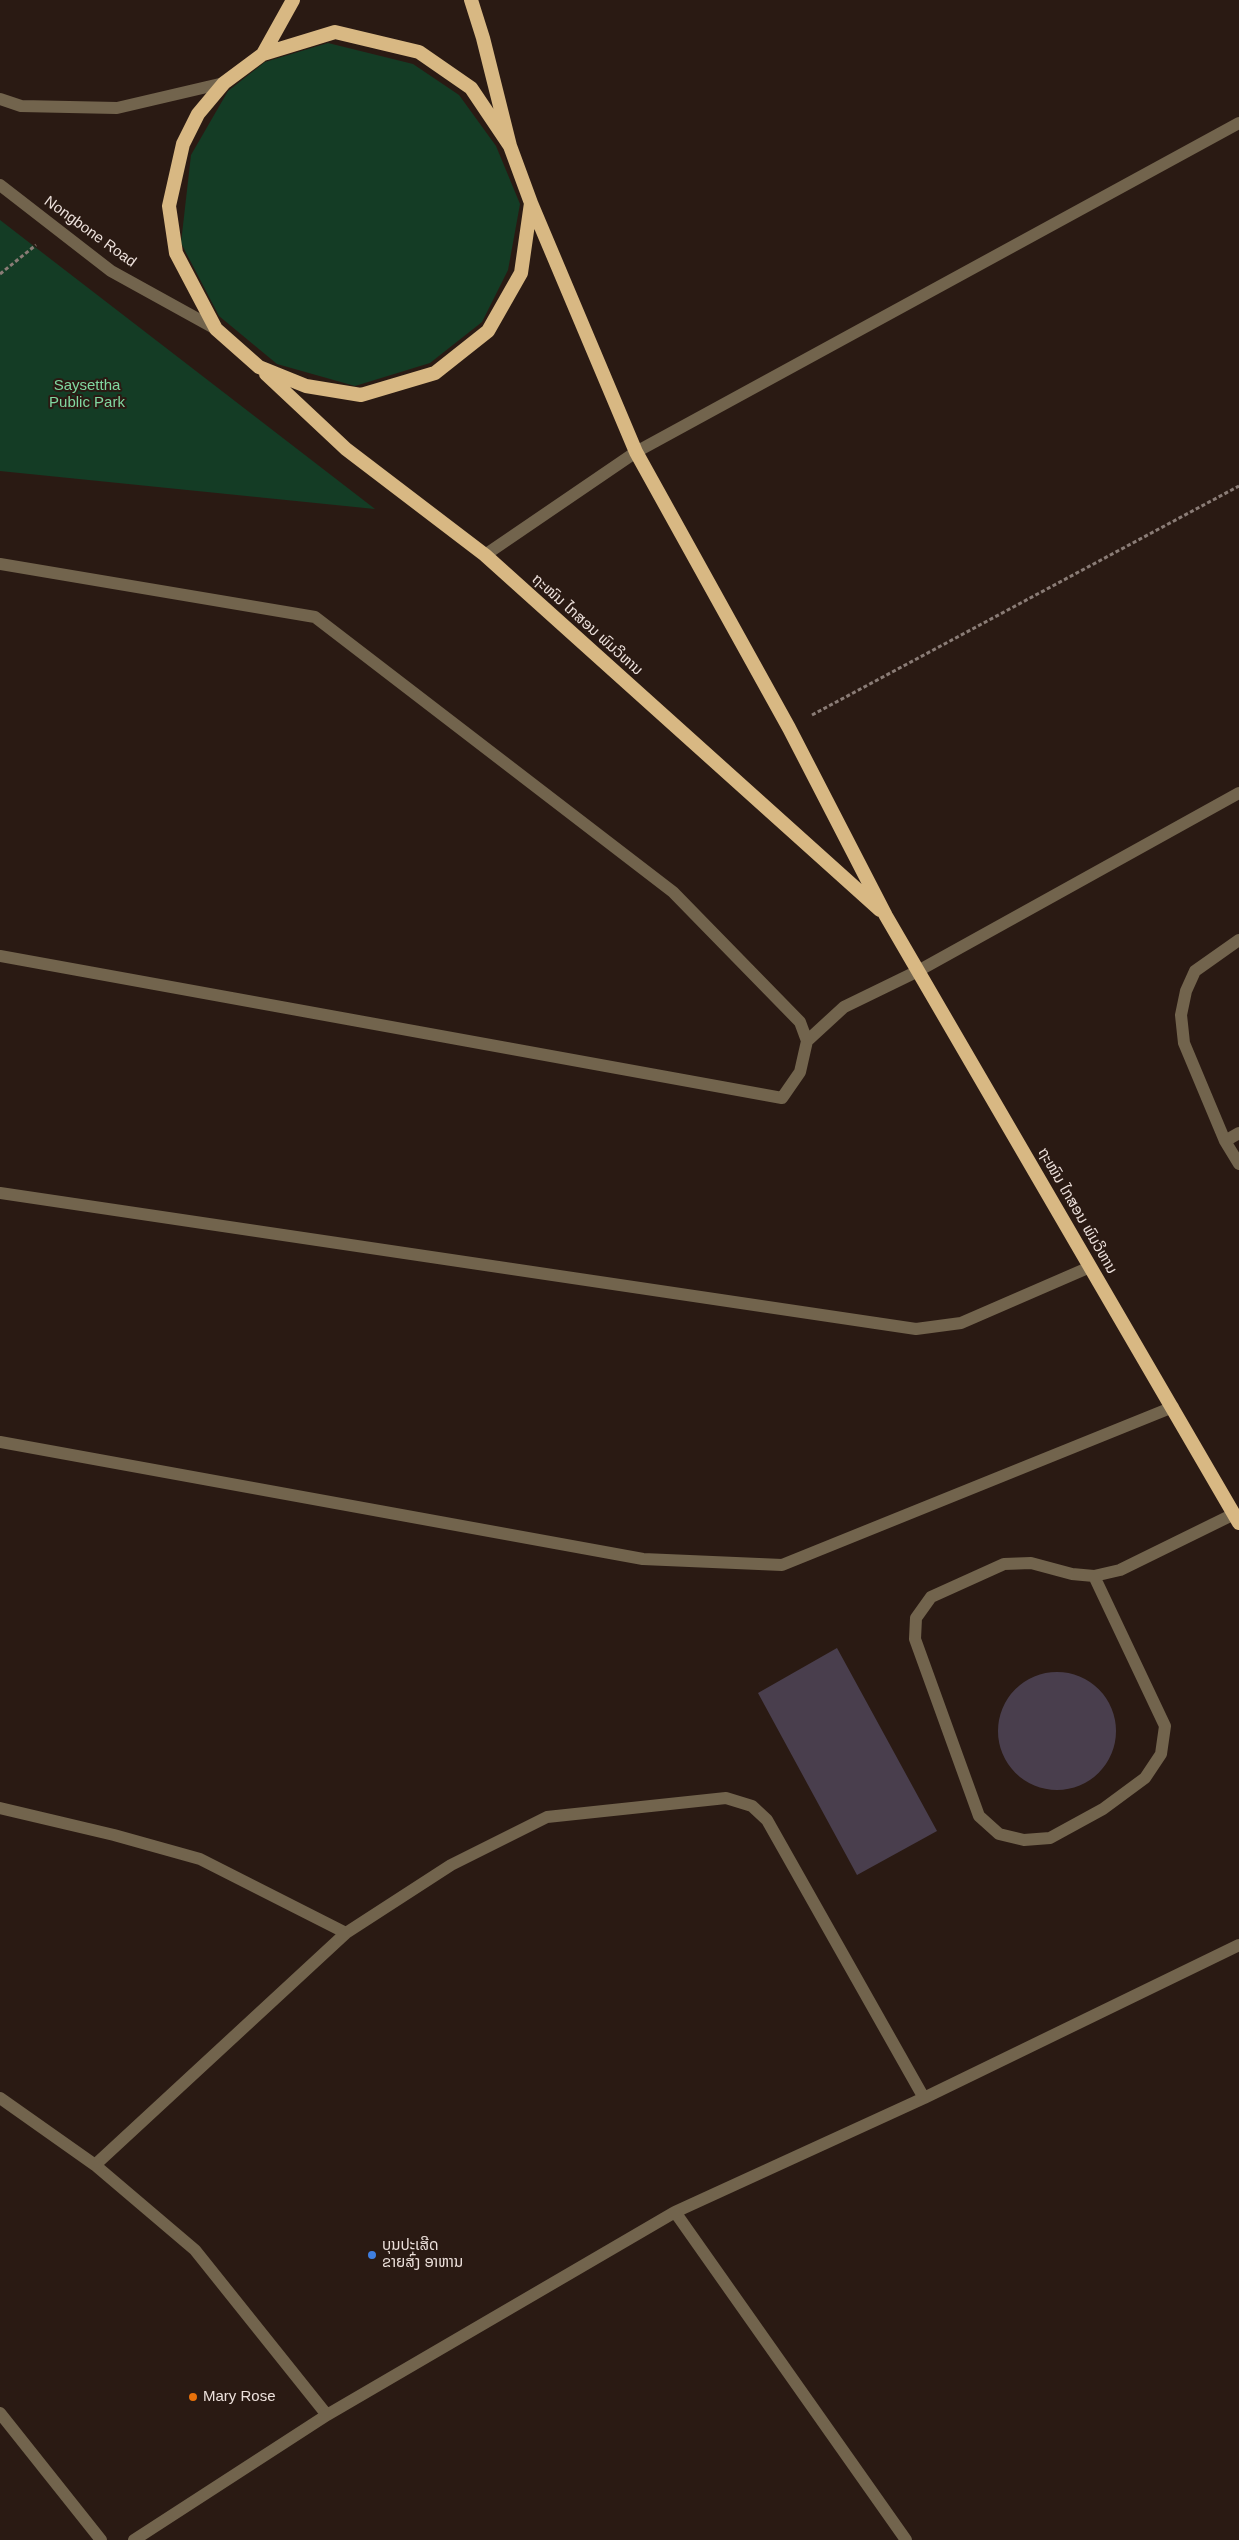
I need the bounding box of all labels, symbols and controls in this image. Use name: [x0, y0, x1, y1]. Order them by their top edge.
street label: Nongbone Road: [41, 193, 139, 271]
park label: Saysettha Public Park: [49, 377, 125, 412]
street label: ຖະໜົນ ໄກສອນ ພົມວິຫານ: [528, 570, 646, 680]
street label: ຖະໜົນ ໄກສອນ ພົມວິຫານ: [1033, 1145, 1121, 1277]
place label: ບຸນປະເສີດ ຂາຍສົ່ງ ອາຫານ: [382, 2237, 463, 2272]
marker: ບຸນປະເສີດ ຂາຍສົ່ງ ອາຫານ: [366, 2249, 378, 2261]
place label: Mary Rose: [203, 2388, 276, 2406]
marker: Mary Rose: [187, 2391, 199, 2403]

